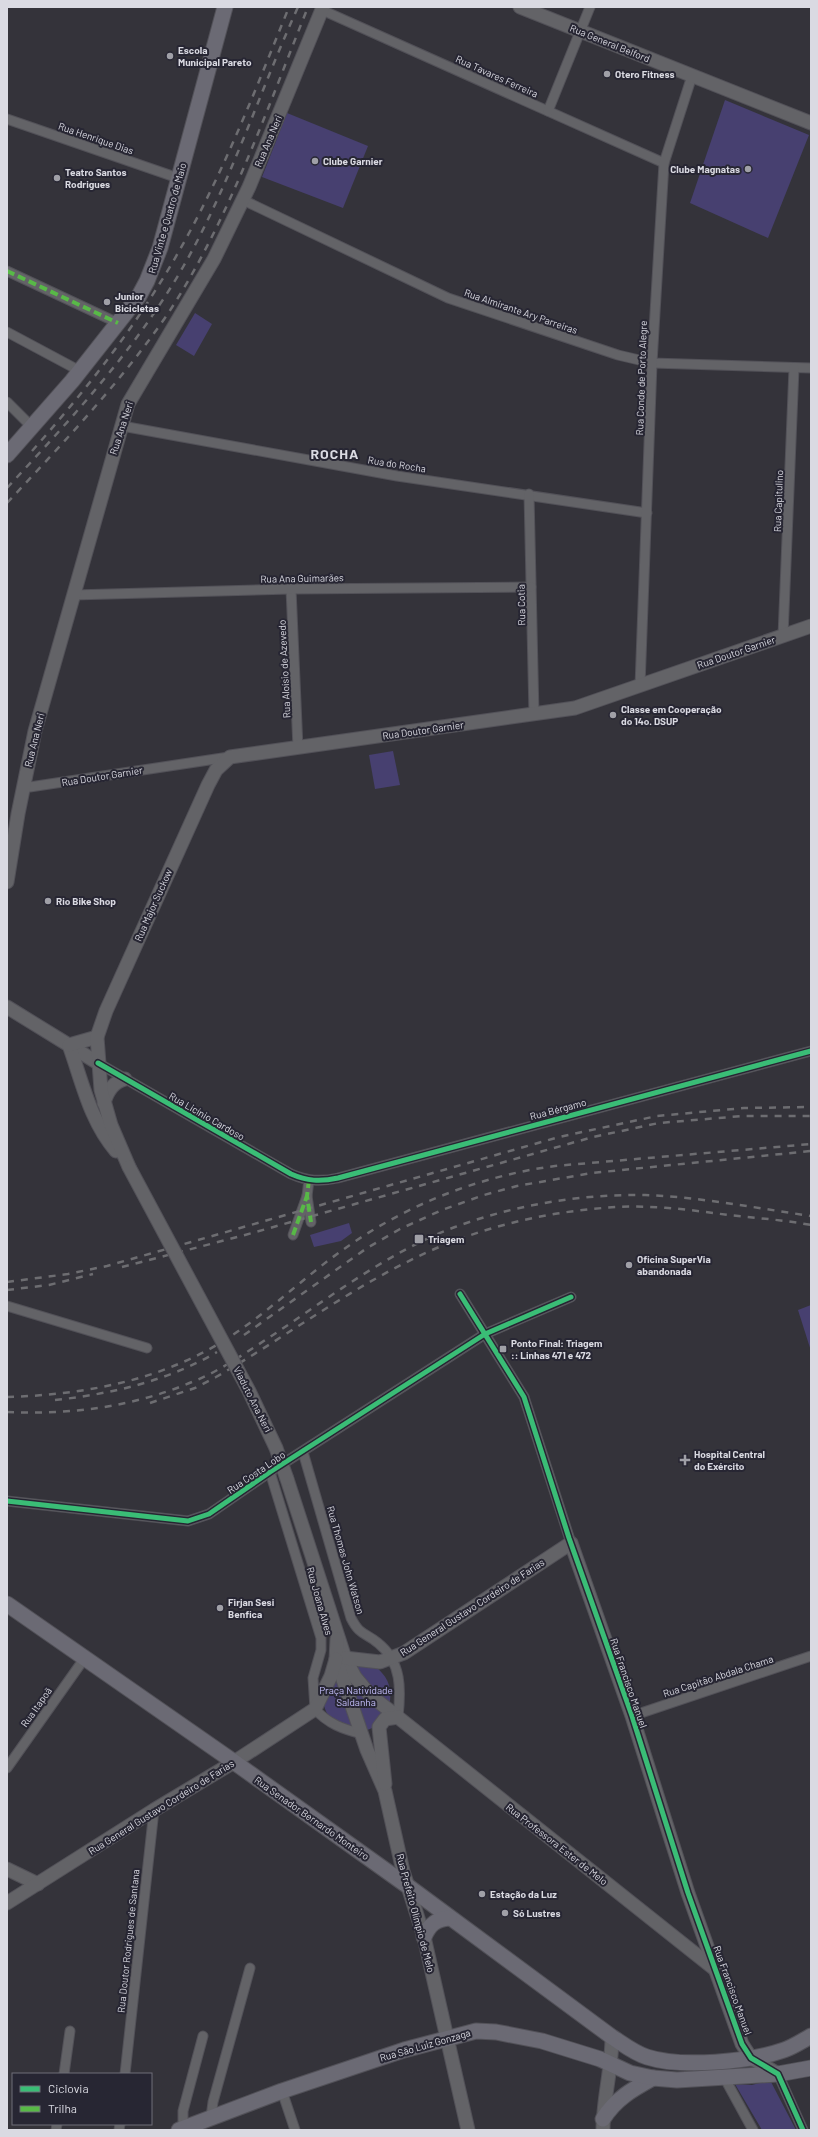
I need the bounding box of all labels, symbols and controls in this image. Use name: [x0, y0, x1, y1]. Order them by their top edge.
street label: Rua General Belford: [568, 21, 652, 65]
place label: Escola Municipal Pareto: [178, 44, 252, 68]
marker: Escola Municipal Pareto: [165, 51, 175, 61]
street label: Rua Tavares Ferreira: [454, 52, 540, 100]
place label: Otero Fitness: [615, 68, 674, 80]
marker: Otero Fitness: [602, 69, 612, 79]
street label: Rua Ana Neri: [252, 113, 284, 169]
street label: Rua Henrique Dias: [57, 119, 135, 157]
place label: Clube Garnier: [323, 155, 383, 167]
marker: Clube Garnier: [310, 156, 320, 166]
street label: Rua Vinte e Quatro de Maio: [145, 161, 189, 275]
place label: Clube Magnatas: [670, 163, 740, 175]
marker: Clube Magnatas: [743, 164, 753, 174]
place label: Teatro Santos Rodrigues: [65, 166, 127, 190]
marker: Teatro Santos Rodrigues: [52, 173, 62, 183]
street label: Rua Almirante Ary Parreiras: [463, 286, 579, 336]
place label: Junior Bicicletas: [115, 290, 159, 314]
marker: Junior Bicicletas: [102, 297, 112, 307]
street label: Rua Conde de Porto Alegre: [633, 320, 649, 436]
street label: Rua Ana Neri: [107, 400, 135, 456]
district label: ROCHA: [310, 445, 360, 462]
street label: Rua do Rocha: [367, 453, 427, 475]
street label: Rua Capitulino: [771, 470, 785, 532]
street label: Rua Ana Guimarães: [260, 571, 344, 585]
street label: Rua Cotia: [515, 584, 527, 626]
street label: Rua Aloísio de Azevedo: [275, 619, 293, 719]
street label: Rua Doutor Garnier: [695, 633, 777, 671]
place label: Classe em Cooperação do 14o. DSUP: [621, 703, 722, 727]
marker: Classe em Cooperação do 14o. DSUP: [608, 710, 618, 720]
street label: Rua Ana Neri: [21, 712, 47, 768]
street label: Rua Doutor Garnier: [382, 718, 465, 742]
street label: Rua Doutor Garnier: [61, 764, 144, 788]
street label: Rua Major Suckow: [132, 867, 174, 943]
place label: Rio Bike Shop: [56, 895, 116, 907]
marker: Rio Bike Shop: [43, 896, 53, 906]
street label: Rua Licínio Cardoso: [167, 1089, 247, 1143]
street label: Rua Bérgamo: [529, 1096, 587, 1122]
marker: Triagem: [413, 1233, 425, 1245]
place label: Triagem: [428, 1233, 464, 1245]
place label: Oficina SuperVia abandonada: [637, 1253, 711, 1277]
marker: Oficina SuperVia abandonada: [624, 1260, 634, 1270]
place label: Ponto Final: Triagem :: Linhas 471 e 472: [511, 1337, 602, 1361]
marker: Ponto Final: Triagem :: Linhas 471 e 472: [498, 1344, 508, 1354]
street label: Viaduto Ana Neri: [231, 1364, 275, 1434]
street label: Rua Costa Lobo: [225, 1448, 287, 1496]
place label: Hospital Central do Exército: [694, 1448, 765, 1472]
marker: Hospital Central do Exército: [679, 1454, 691, 1466]
street label: Rua Thomas John Watson: [325, 1505, 367, 1615]
street label: Rua General Gustavo Cordeiro de Farias: [398, 1556, 547, 1658]
street label: Rua Joana Alves: [305, 1565, 336, 1637]
place label: Firjan Sesi Benfica: [228, 1596, 275, 1620]
marker: Firjan Sesi Benfica: [215, 1603, 225, 1613]
street label: Rua Francisco Manuel: [608, 1637, 650, 1729]
street label: Rua Capitão Abdala Chama: [661, 1652, 775, 1700]
park label: Praça Natividade Saldanha: [319, 1684, 393, 1708]
street label: Rua Itapoã: [18, 1685, 54, 1729]
street label: Rua General Gustavo Cordeiro de Farias: [86, 1757, 236, 1857]
street label: Rua Senador Bernardo Monteiro: [252, 1774, 372, 1862]
street label: Rua Professora Ester de Melo: [504, 1801, 610, 1887]
street label: Rua Prefeito Olímpio de Melo: [394, 1852, 438, 1974]
street label: Rua Doutor Rodrigues de Santana: [114, 1869, 142, 2013]
place label: Estação da Luz: [490, 1888, 557, 1900]
marker: Estação da Luz: [477, 1889, 487, 1899]
place label: Só Lustres: [513, 1907, 561, 1919]
marker: Só Lustres: [500, 1908, 510, 1918]
street label: Rua Francisco Manuel: [711, 1944, 755, 2036]
street label: Rua São Luiz Gonzaga: [378, 2026, 472, 2064]
legend: [12, 2073, 152, 2125]
text: Ciclovia: [48, 2081, 89, 2095]
text: Trilha: [48, 2101, 77, 2115]

